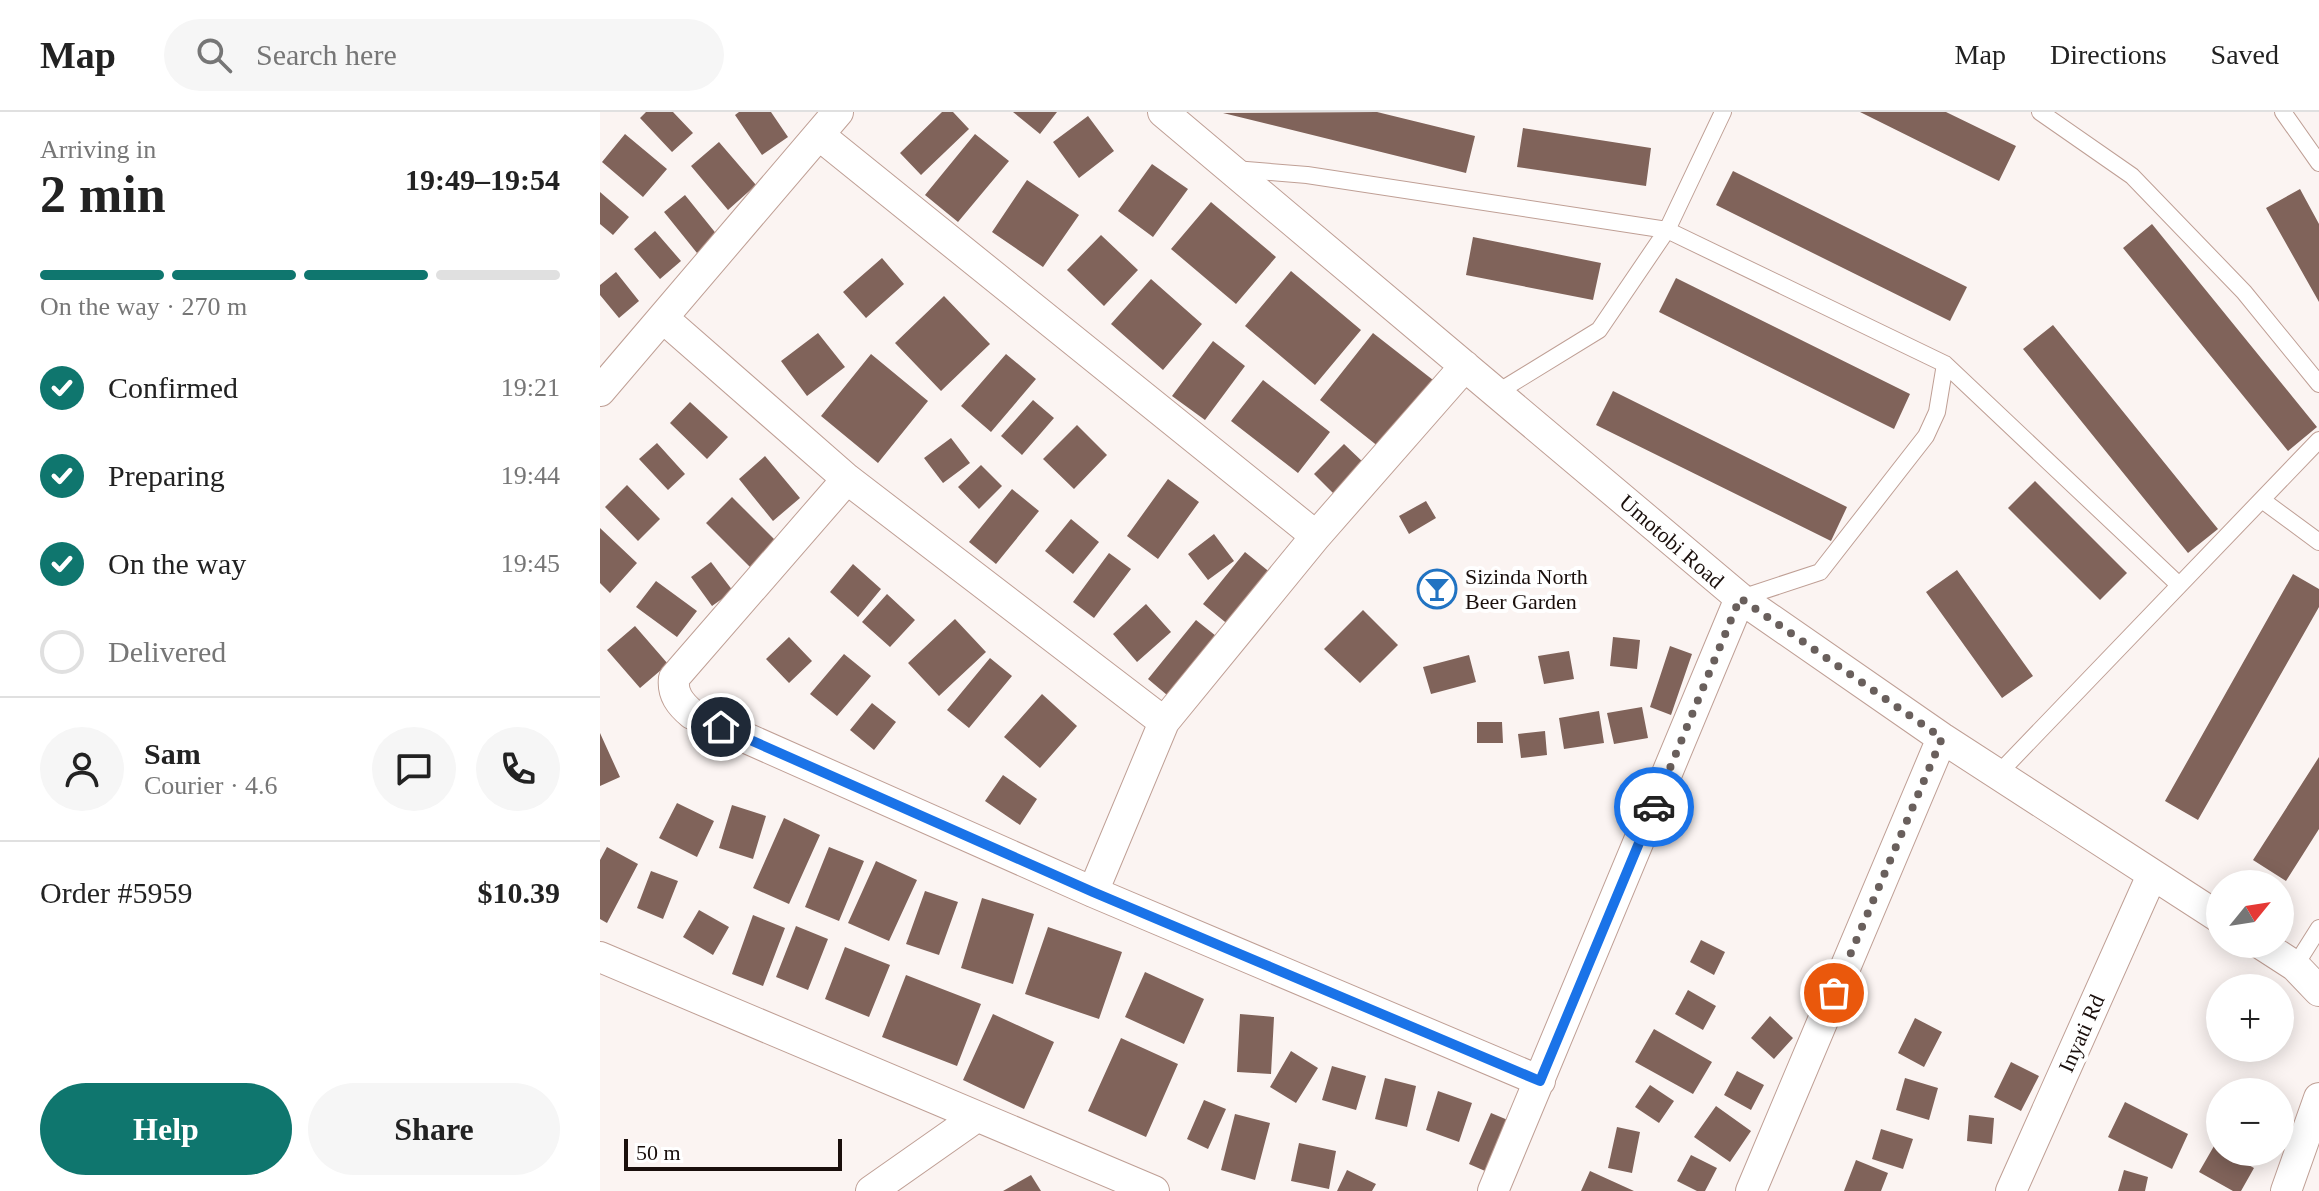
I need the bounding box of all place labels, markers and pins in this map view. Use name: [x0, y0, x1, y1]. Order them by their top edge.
place label: Sizinda North Beer Garden: [1465, 564, 1588, 614]
bar icon: Sizinda North Beer Garden: [1416, 568, 1458, 610]
pin: [687, 693, 755, 761]
pin: [1800, 959, 1868, 1027]

